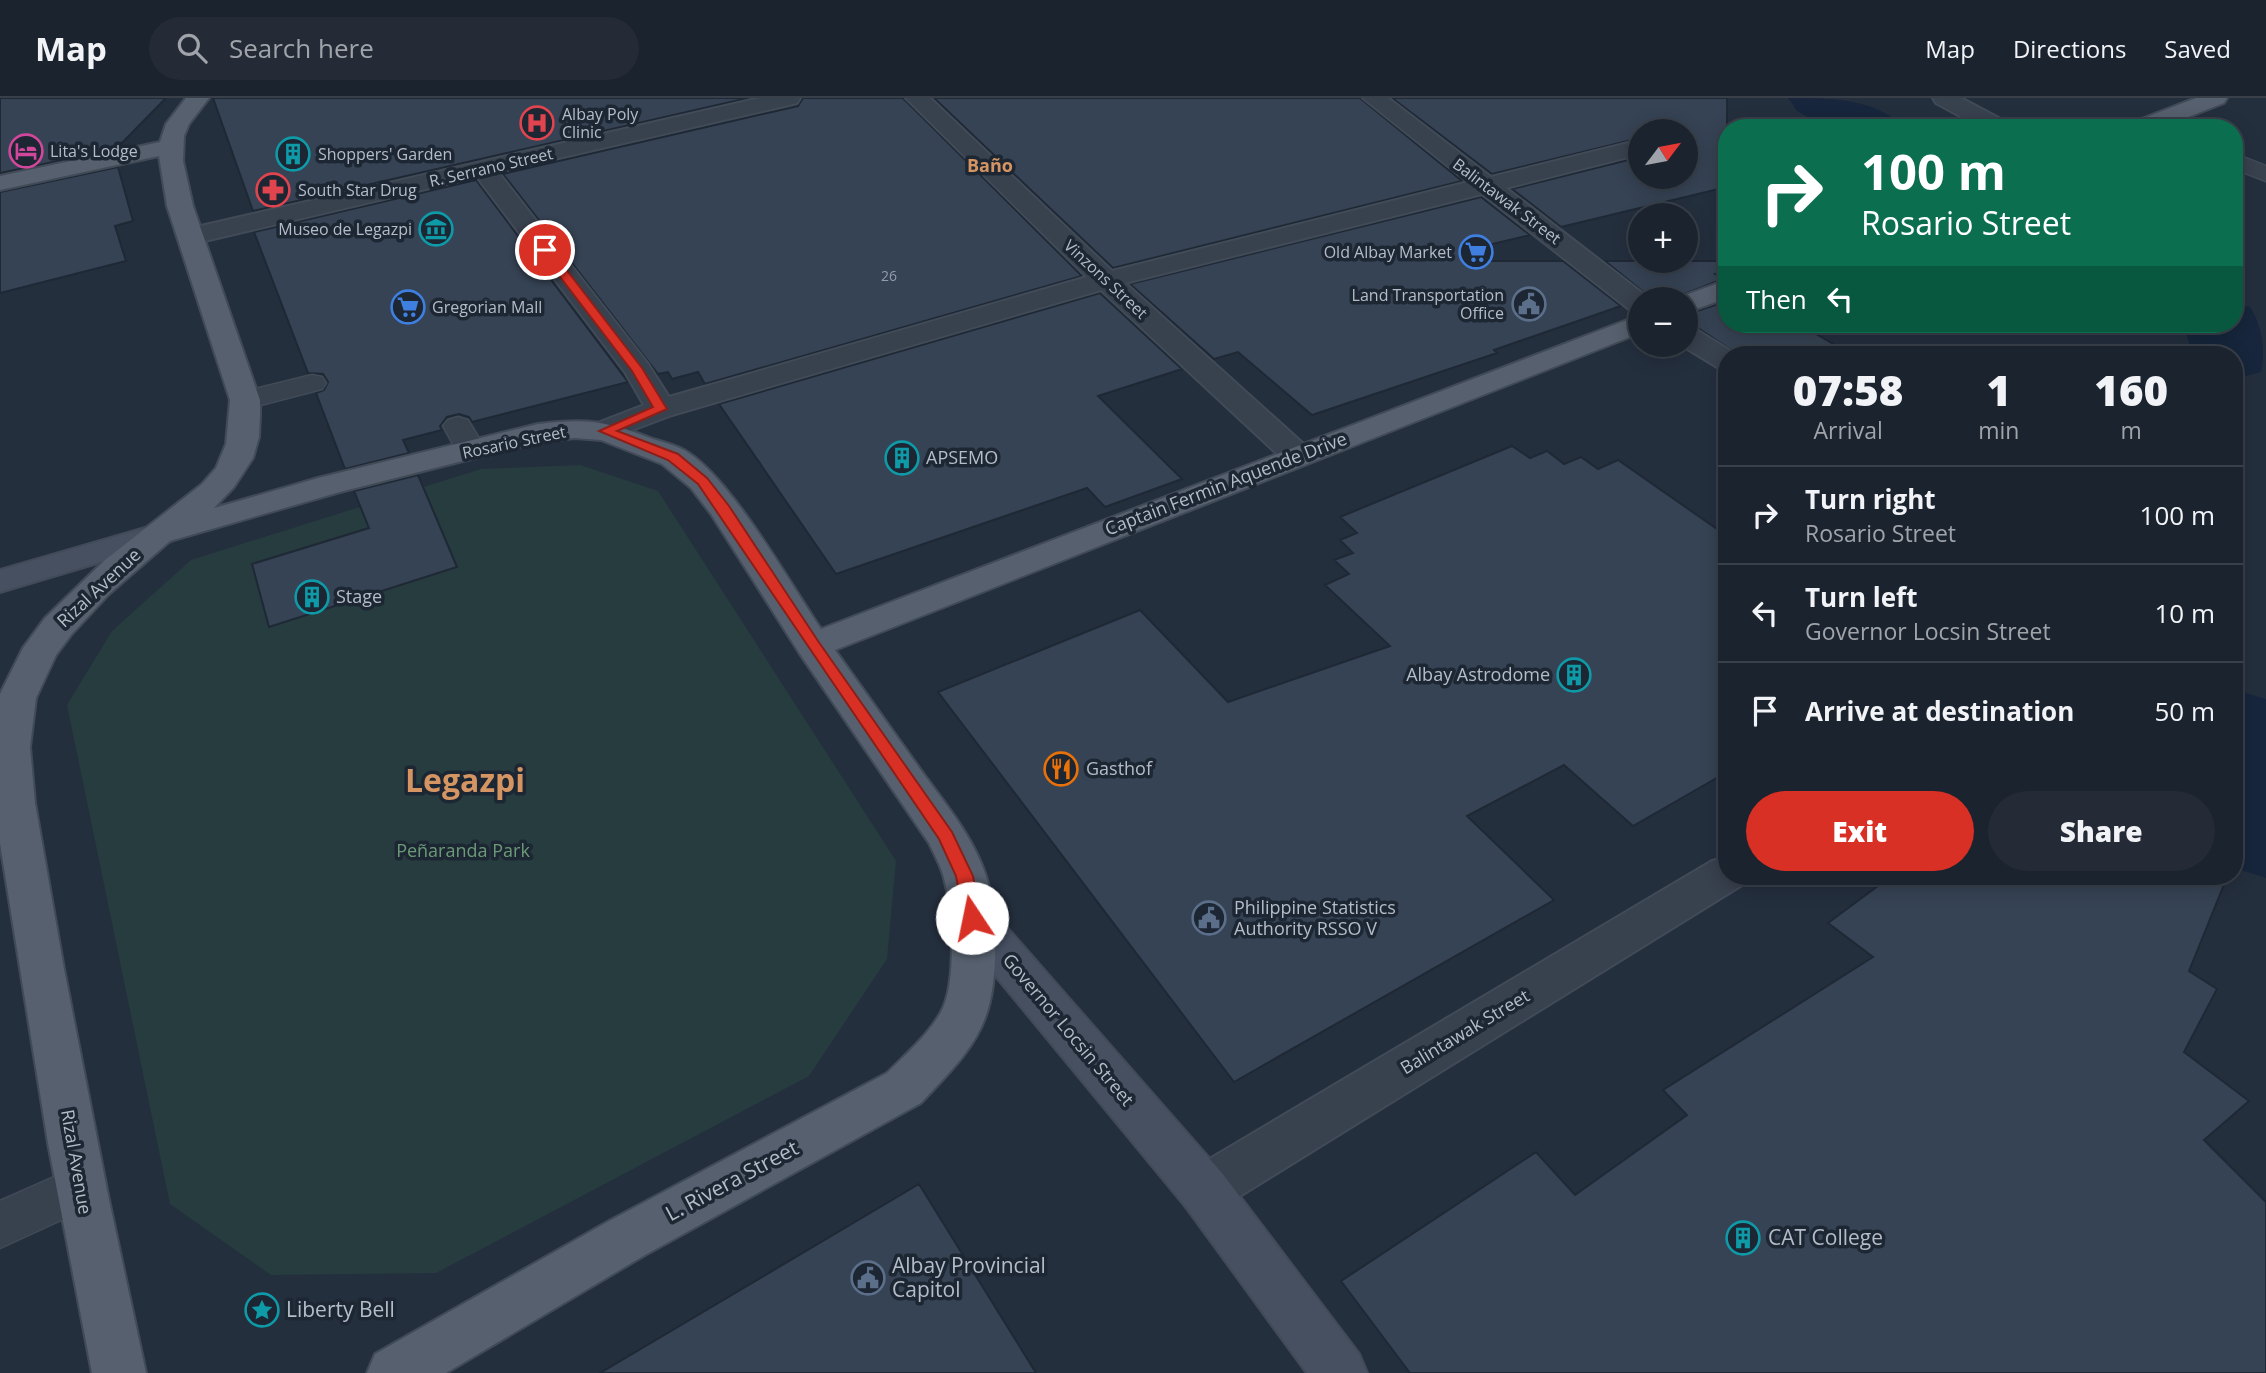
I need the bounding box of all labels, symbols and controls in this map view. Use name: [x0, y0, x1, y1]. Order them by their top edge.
search box: [149, 17, 639, 80]
text: Map: [35, 26, 107, 71]
icon: search: [173, 29, 211, 67]
text: Search here: [229, 30, 374, 66]
text: Map: [1925, 32, 1975, 65]
text: Directions: [2013, 32, 2126, 65]
text: Saved: [2164, 32, 2231, 65]
place label: Albay Poly Clinic: [562, 103, 639, 143]
hospital icon: Albay Poly Clinic: [518, 104, 556, 142]
north arrow: [1628, 119, 1698, 189]
map controls: [1628, 119, 1698, 357]
hotel icon: Lita's Lodge: [7, 132, 45, 170]
building icon: Shoppers' Garden: [274, 135, 312, 173]
text: 100 m: [1861, 138, 2006, 204]
place label: Lita's Lodge: [50, 140, 138, 162]
street label: R. Serrano Street: [427, 142, 555, 192]
place label: Shoppers' Garden: [318, 143, 452, 165]
icon: right: [1746, 147, 1837, 238]
district label: Baño: [967, 153, 1013, 177]
street label: Balintawak Street: [1448, 153, 1566, 249]
pharmacy icon: South Star Drug: [254, 171, 292, 209]
place label: South Star Drug: [298, 179, 417, 201]
text: Rosario Street: [1861, 201, 2071, 244]
button: +: [1628, 203, 1698, 273]
museum icon: Museo de Legazpi: [417, 210, 455, 248]
place label: Museo de Legazpi: [278, 218, 412, 240]
pin: [515, 220, 575, 280]
icon: arrive: [526, 231, 564, 269]
supermarket icon: Old Albay Market: [1457, 233, 1495, 271]
street label: Vinzons Street: [1059, 235, 1153, 324]
place label: Old Albay Market: [1324, 241, 1452, 263]
house number: 26: [881, 266, 897, 285]
icon: left: [1821, 280, 1859, 318]
text: Then: [1746, 281, 1807, 317]
place label: Land Transportation Office: [1352, 284, 1504, 324]
public building icon: Land Transportation Office: [1510, 285, 1548, 323]
button: −: [1628, 287, 1698, 357]
supermarket icon: Gregorian Mall: [389, 288, 427, 326]
place label: Gregorian Mall: [432, 296, 542, 318]
text: 07:58: [1793, 361, 1903, 418]
text: 1: [1987, 361, 2011, 418]
text: 160: [2094, 361, 2168, 418]
text: Arrival: [1814, 414, 1883, 446]
text: min: [1978, 414, 2019, 446]
text: m: [2121, 414, 2142, 446]
street label: Rosario Street: [460, 420, 568, 464]
street label: Captain Fermin Aquende Drive: [1101, 426, 1350, 540]
building icon: APSEMO: [883, 439, 921, 477]
place label: APSEMO: [926, 445, 998, 469]
text: Turn right: [1805, 481, 1936, 517]
icon: right: [1746, 496, 1784, 534]
text: 100 m: [2140, 497, 2215, 533]
text: Rosario Street: [1805, 517, 1956, 549]
street label: Rizal Avenue: [51, 542, 145, 632]
building icon: Stage: [293, 578, 331, 616]
text: Turn left: [1805, 579, 1917, 615]
place label: Stage: [336, 584, 382, 608]
icon: left: [1746, 594, 1784, 632]
text: 10 m: [2154, 595, 2215, 631]
text: Governor Locsin Street: [1805, 615, 2051, 647]
building icon: Albay Astrodome: [1555, 656, 1593, 694]
place label: Albay Astrodome: [1406, 662, 1550, 686]
icon: arrive: [1746, 692, 1784, 730]
text: Arrive at destination: [1805, 693, 2074, 729]
text: 50 m: [2154, 693, 2215, 729]
restaurant icon: Gasthof: [1042, 750, 1080, 788]
place label: Gasthof: [1086, 756, 1153, 780]
district label: Legazpi: [405, 758, 525, 801]
button: Exit: [1746, 791, 1974, 871]
button: Share: [1988, 791, 2215, 871]
park label: Peñaranda Park: [396, 838, 530, 862]
position arrow: [935, 881, 1009, 955]
place label: Philippine Statistics Authority RSSO V: [1234, 895, 1396, 940]
public building icon: Philippine Statistics Authority RSSO V: [1190, 899, 1228, 937]
street label: Governor Locsin Street: [998, 948, 1140, 1111]
street label: Balintawak Street: [1396, 983, 1533, 1079]
street label: Rizal Avenue: [56, 1108, 98, 1216]
street label: L. Rivera Street: [660, 1133, 803, 1227]
building icon: CAT College: [1724, 1219, 1762, 1257]
place label: CAT College: [1768, 1223, 1883, 1251]
place label: Albay Provincial Capitol: [892, 1251, 1046, 1303]
public building icon: Albay Provincial Capitol: [849, 1259, 887, 1297]
place icon: Liberty Bell: [243, 1291, 281, 1329]
place label: Liberty Bell: [286, 1295, 395, 1323]

